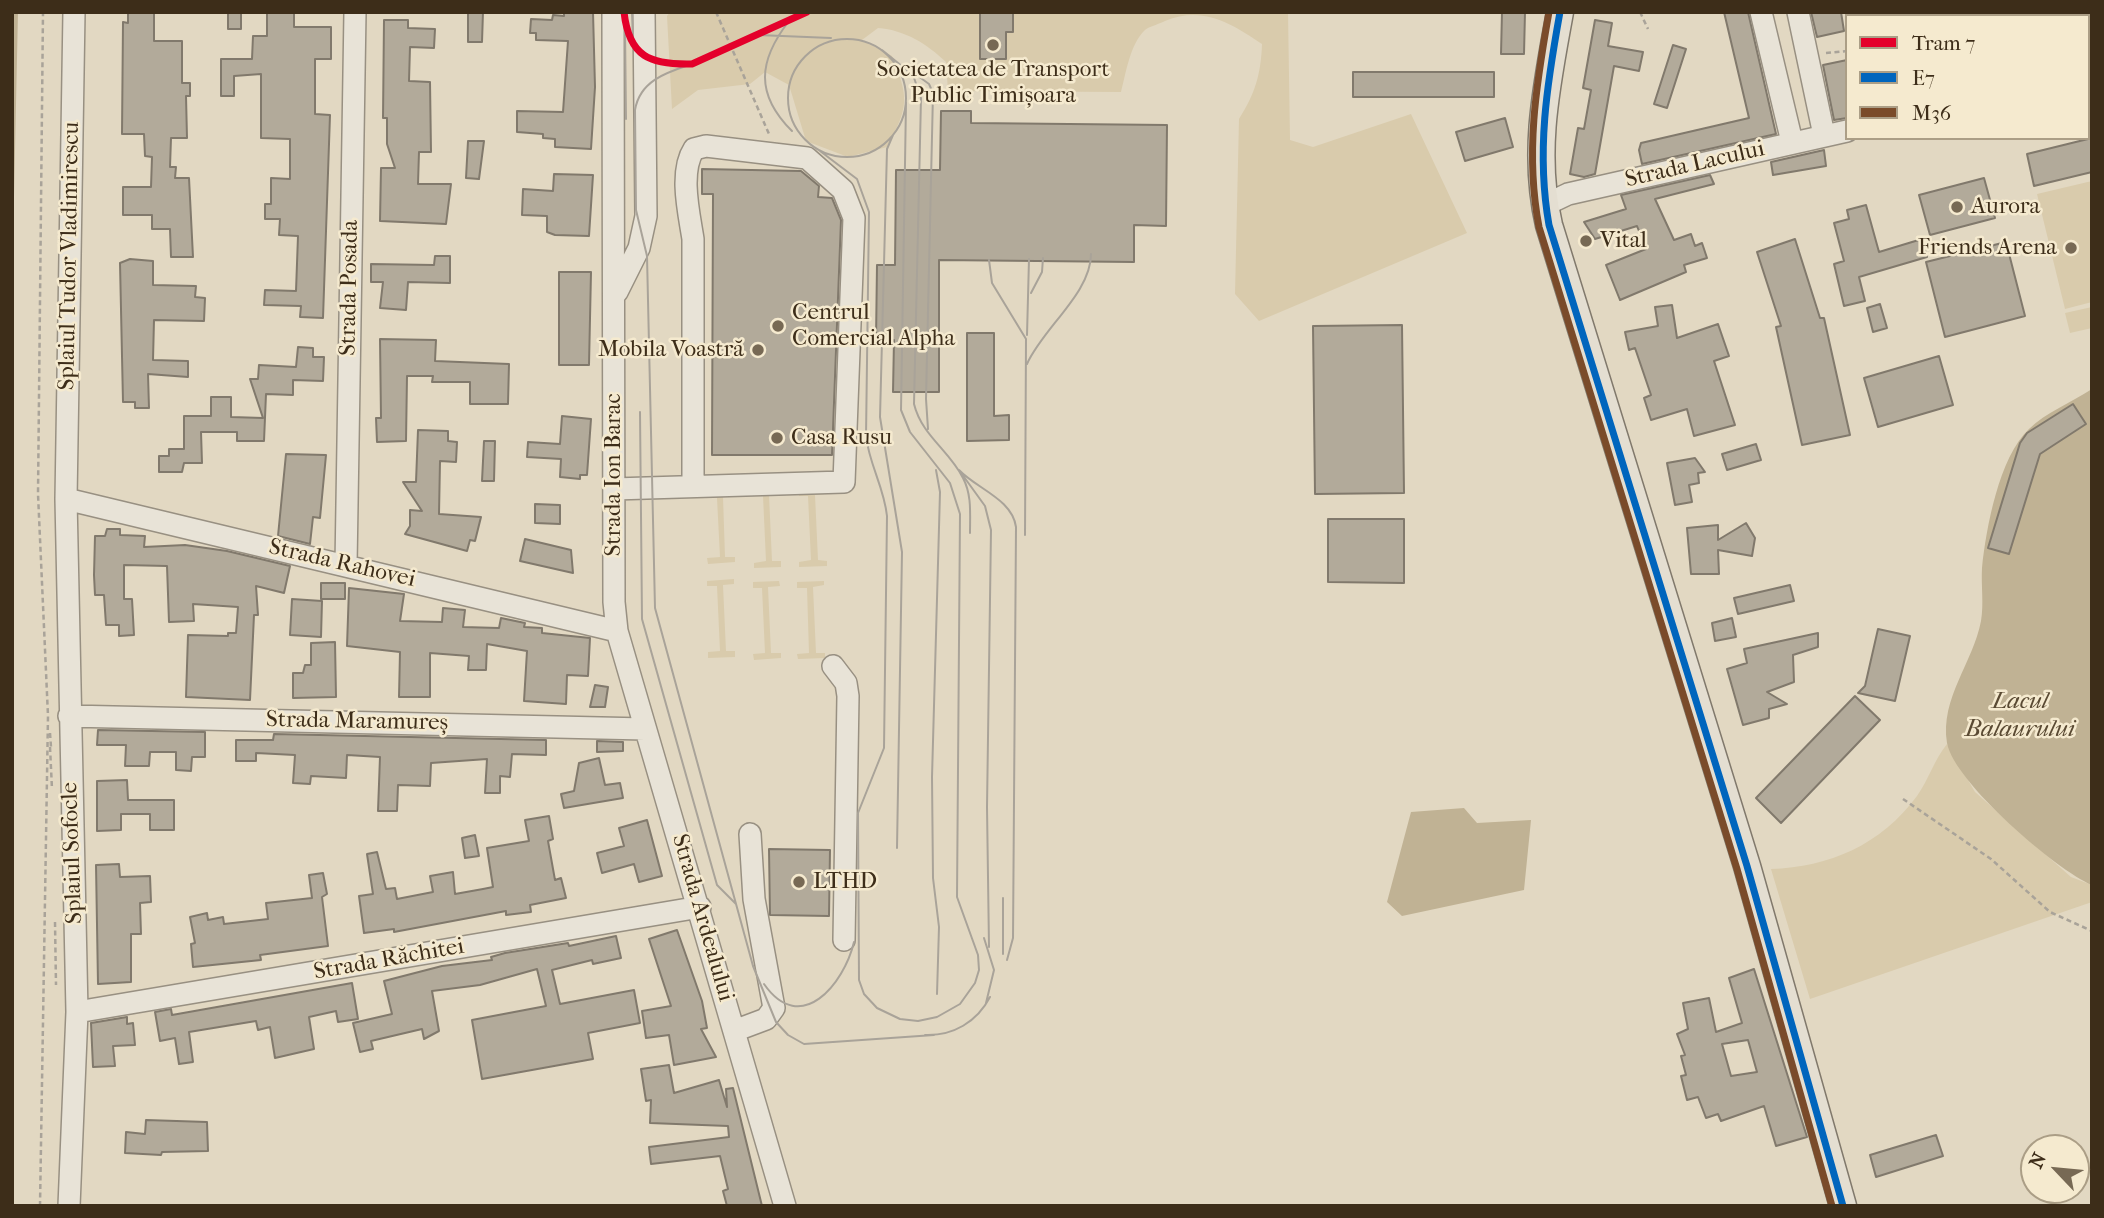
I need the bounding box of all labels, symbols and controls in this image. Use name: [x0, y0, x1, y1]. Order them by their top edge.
legend: [1845, 14, 2090, 140]
text: Tram 7: [1912, 31, 1975, 55]
marker: Societatea de Transport Public Timișoara: [985, 37, 1001, 53]
place label: Societatea de Transport Public Timișoara: [877, 56, 1109, 110]
text: E7: [1912, 66, 1935, 90]
text: M36: [1912, 101, 1951, 125]
street label: Splaiul Tudor Vladimirescu: [54, 121, 86, 391]
street label: Strada Lacului: [1623, 136, 1767, 194]
place label: Aurora: [1971, 193, 2040, 221]
marker: Aurora: [1949, 199, 1965, 215]
street label: Strada Posada: [335, 220, 365, 356]
place label: Vital: [1600, 227, 1647, 255]
marker: Vital: [1578, 233, 1594, 249]
place label: Friends Arena: [1918, 234, 2057, 262]
marker: Friends Arena: [2063, 240, 2079, 256]
place label: Centrul Comercial Alpha: [792, 299, 955, 353]
marker: Centrul Comercial Alpha: [770, 318, 786, 334]
place label: Mobila Voastră: [598, 336, 744, 364]
marker: Mobila Voastră: [750, 342, 766, 358]
street label: Strada Ion Barac: [600, 393, 628, 557]
place label: Casa Rusu: [791, 424, 892, 452]
marker: Casa Rusu: [769, 430, 785, 446]
street label: Strada Rahovei: [266, 534, 418, 594]
water label: Lacul Balaurului: [1965, 688, 2075, 744]
street label: Strada Maramureș: [266, 707, 448, 737]
street label: Splaiul Sofocle: [57, 782, 89, 924]
street label: Strada Ardealului: [665, 831, 739, 1005]
place label: LTHD: [813, 868, 877, 896]
marker: LTHD: [791, 874, 807, 890]
street label: Strada Răchitei: [312, 933, 466, 987]
north arrow: [2020, 1134, 2090, 1204]
text: N: [2025, 1149, 2051, 1172]

